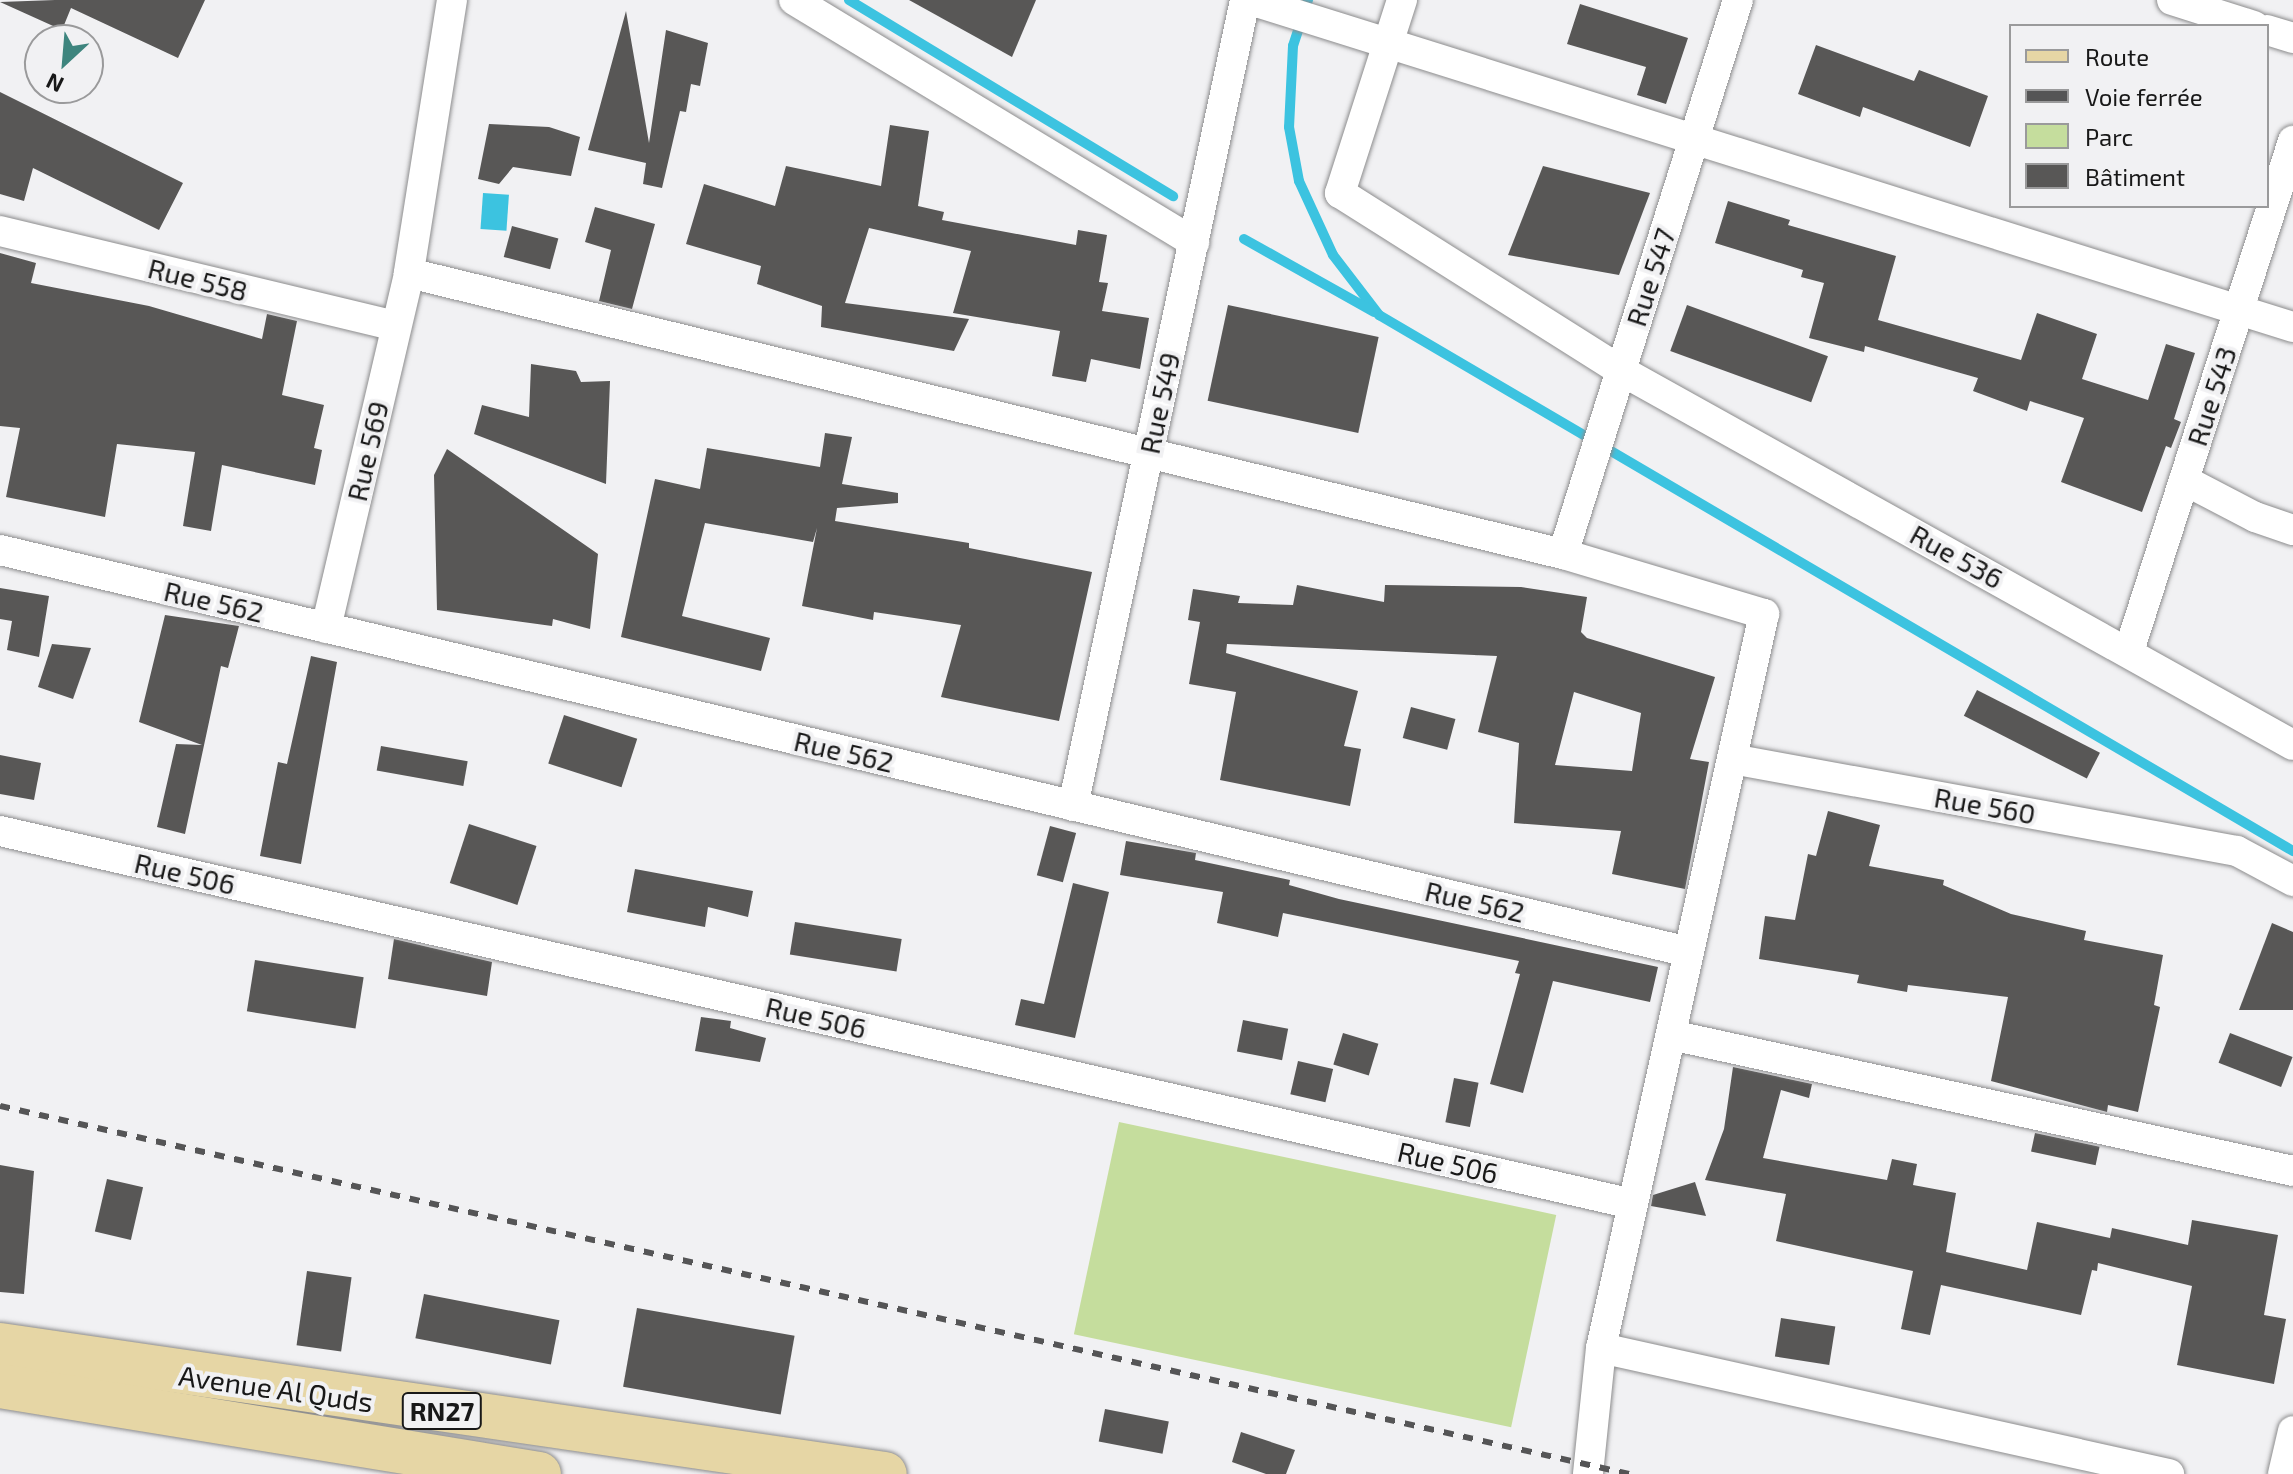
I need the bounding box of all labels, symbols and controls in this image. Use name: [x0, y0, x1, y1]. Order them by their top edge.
north arrow: [24, 24, 104, 104]
legend: [2009, 24, 2269, 208]
text: Route: [2085, 42, 2149, 71]
text: N: [42, 69, 67, 99]
text: Voie ferrée: [2085, 82, 2203, 111]
text: Parc: [2085, 122, 2133, 151]
text: Bâtiment: [2085, 162, 2185, 191]
street label: Rue 547: [1618, 224, 1682, 330]
street label: Rue 558: [145, 250, 251, 308]
street label: Rue 543: [2179, 342, 2243, 450]
street label: Rue 549: [1132, 349, 1186, 457]
street label: Rue 569: [339, 398, 395, 504]
street label: Rue 536: [1905, 517, 2009, 595]
street label: Rue 562: [161, 573, 267, 629]
street label: Rue 562: [791, 723, 897, 779]
street label: Rue 560: [1932, 780, 2038, 830]
street label: Rue 506: [131, 845, 239, 901]
street label: Rue 562: [1422, 873, 1528, 929]
street label: Rue 506: [762, 989, 870, 1045]
street label: Rue 506: [1394, 1134, 1502, 1190]
street label: Avenue Al Quds: [176, 1358, 376, 1418]
road number: RN27: [400, 1389, 484, 1433]

